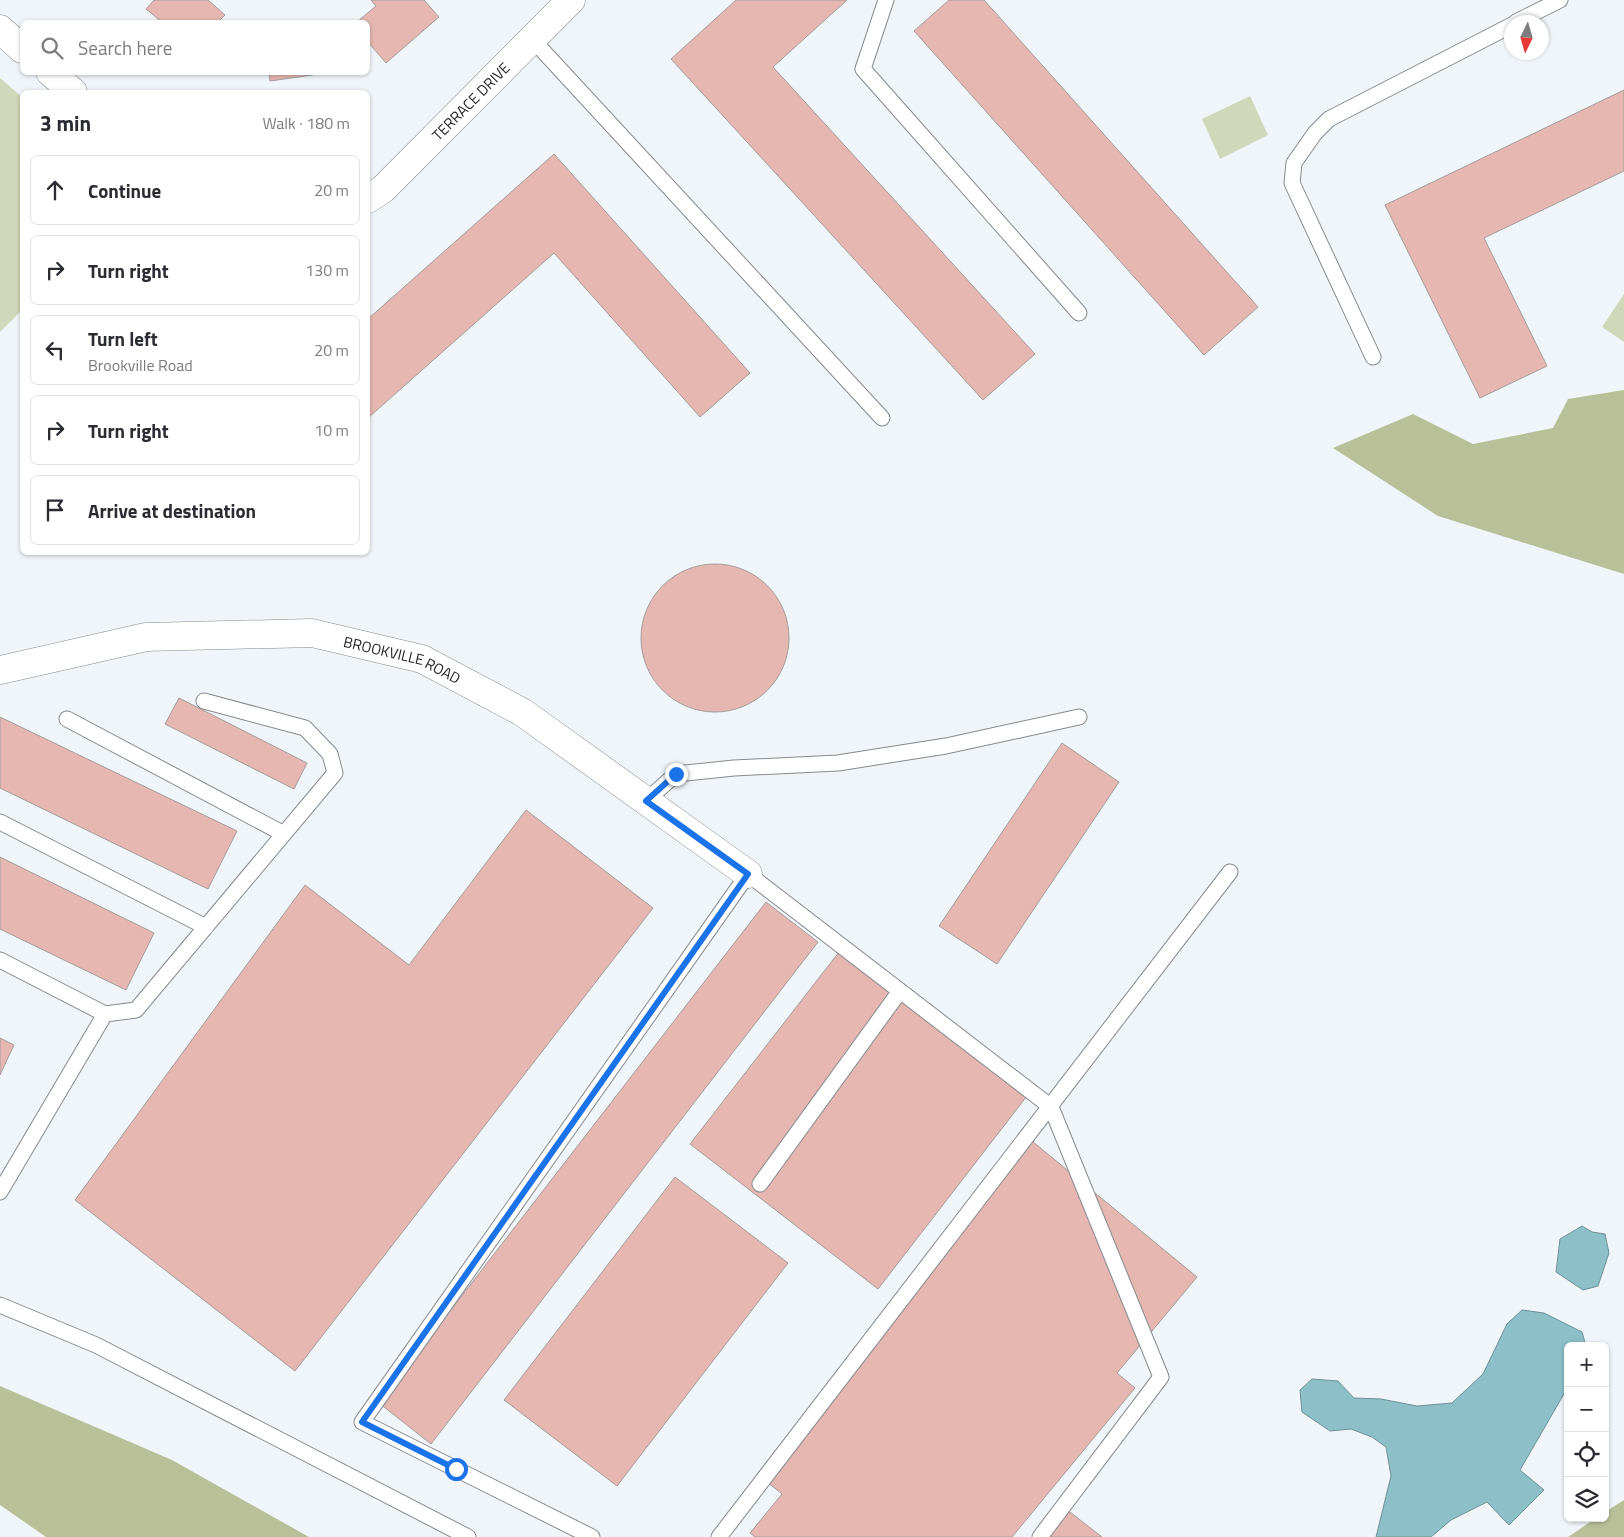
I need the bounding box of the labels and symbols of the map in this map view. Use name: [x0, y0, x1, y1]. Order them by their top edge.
north arrow: [1504, 15, 1549, 60]
street label: TERRACE DRIVE: [426, 57, 515, 146]
street label: BROOKVILLE ROAD: [341, 629, 465, 689]
route end: [665, 763, 688, 786]
route start: [445, 1458, 468, 1481]

